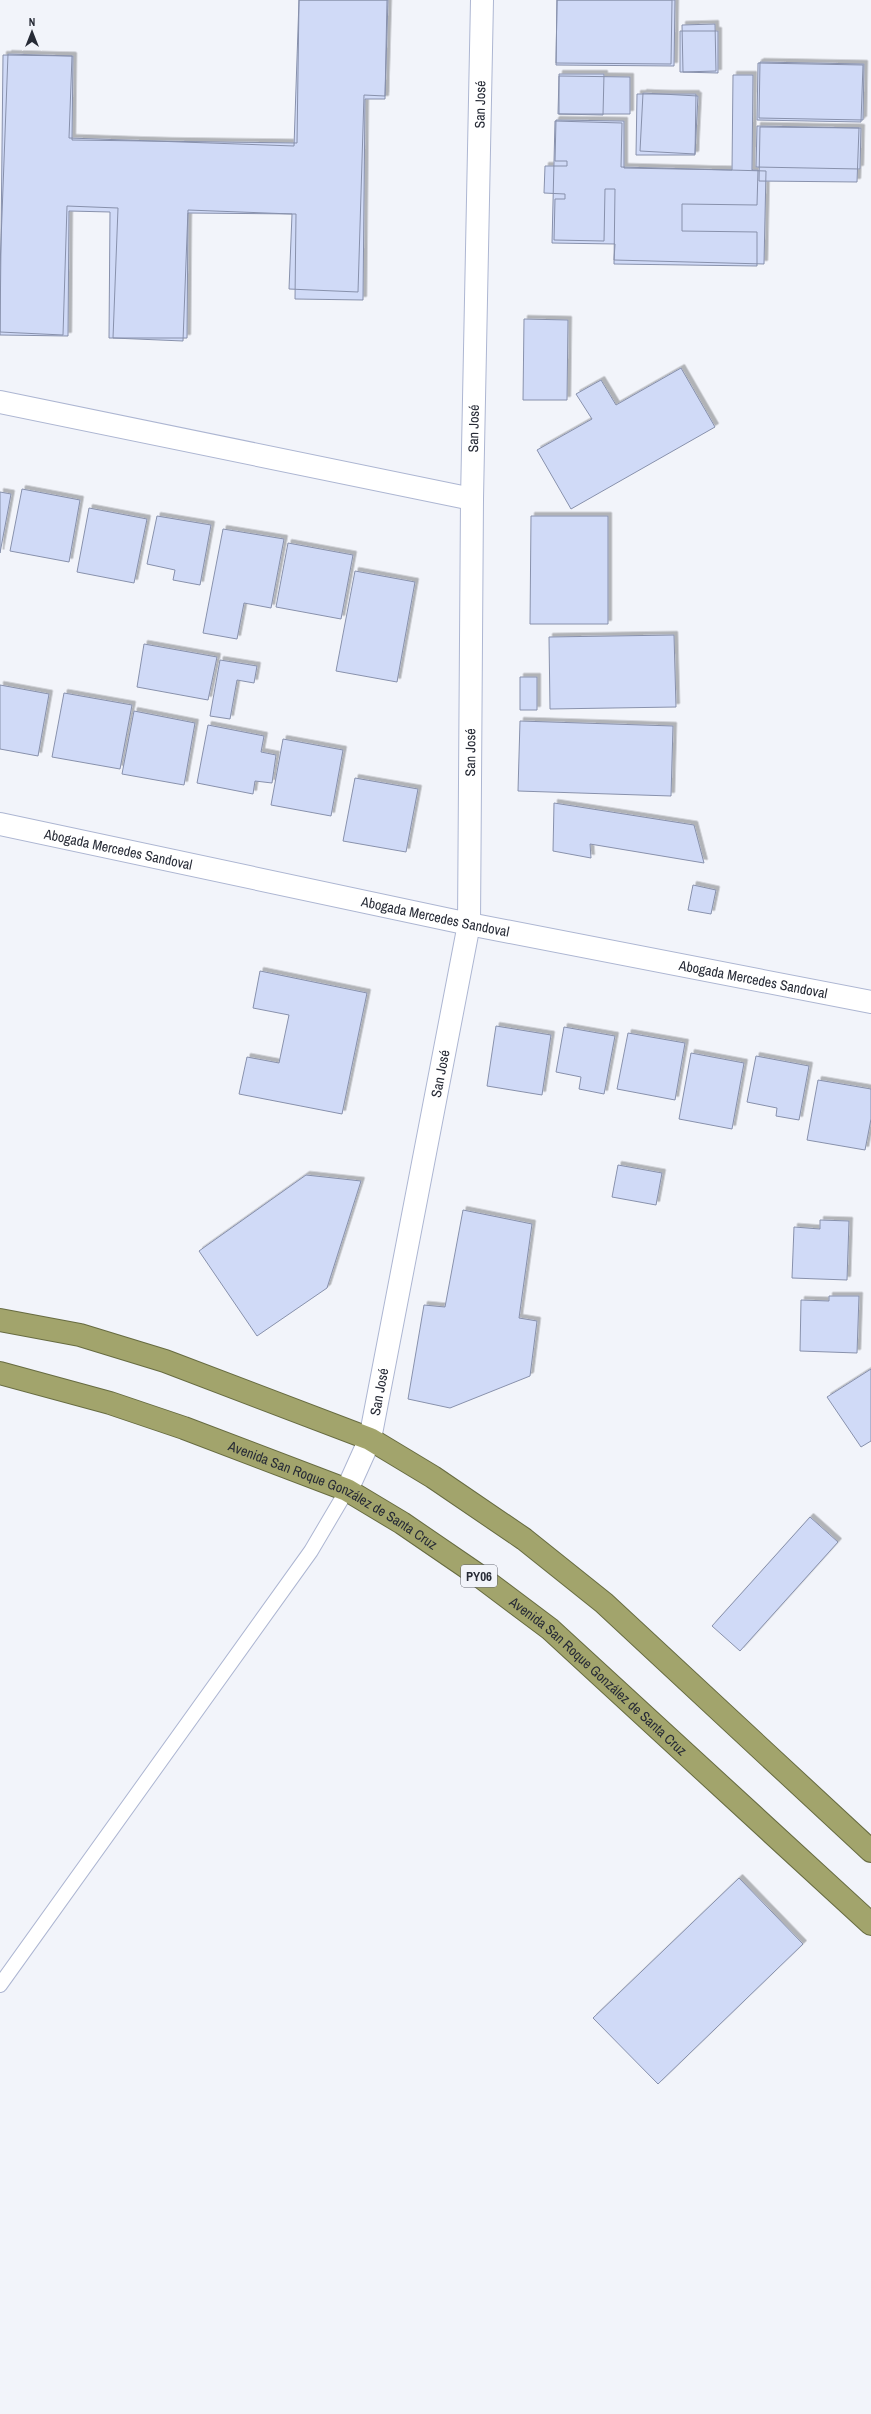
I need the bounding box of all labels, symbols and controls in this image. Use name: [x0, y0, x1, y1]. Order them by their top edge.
north arrow: [12, 12, 52, 52]
text: N: [29, 15, 35, 29]
street label: San José: [470, 80, 489, 129]
street label: San José: [464, 404, 483, 453]
street label: San José: [461, 728, 479, 776]
street label: Abogada Mercedes Sandoval: [42, 824, 194, 874]
street label: Abogada Mercedes Sandoval: [359, 892, 511, 941]
street label: Abogada Mercedes Sandoval: [676, 956, 829, 1002]
street label: San José: [427, 1048, 454, 1099]
street label: San José: [366, 1367, 392, 1417]
street label: Avenida San Roque González de Santa Cruz: [225, 1436, 441, 1554]
road number: PY06: [461, 1565, 497, 1587]
street label: Avenida San Roque González de Santa Cruz: [505, 1592, 691, 1760]

